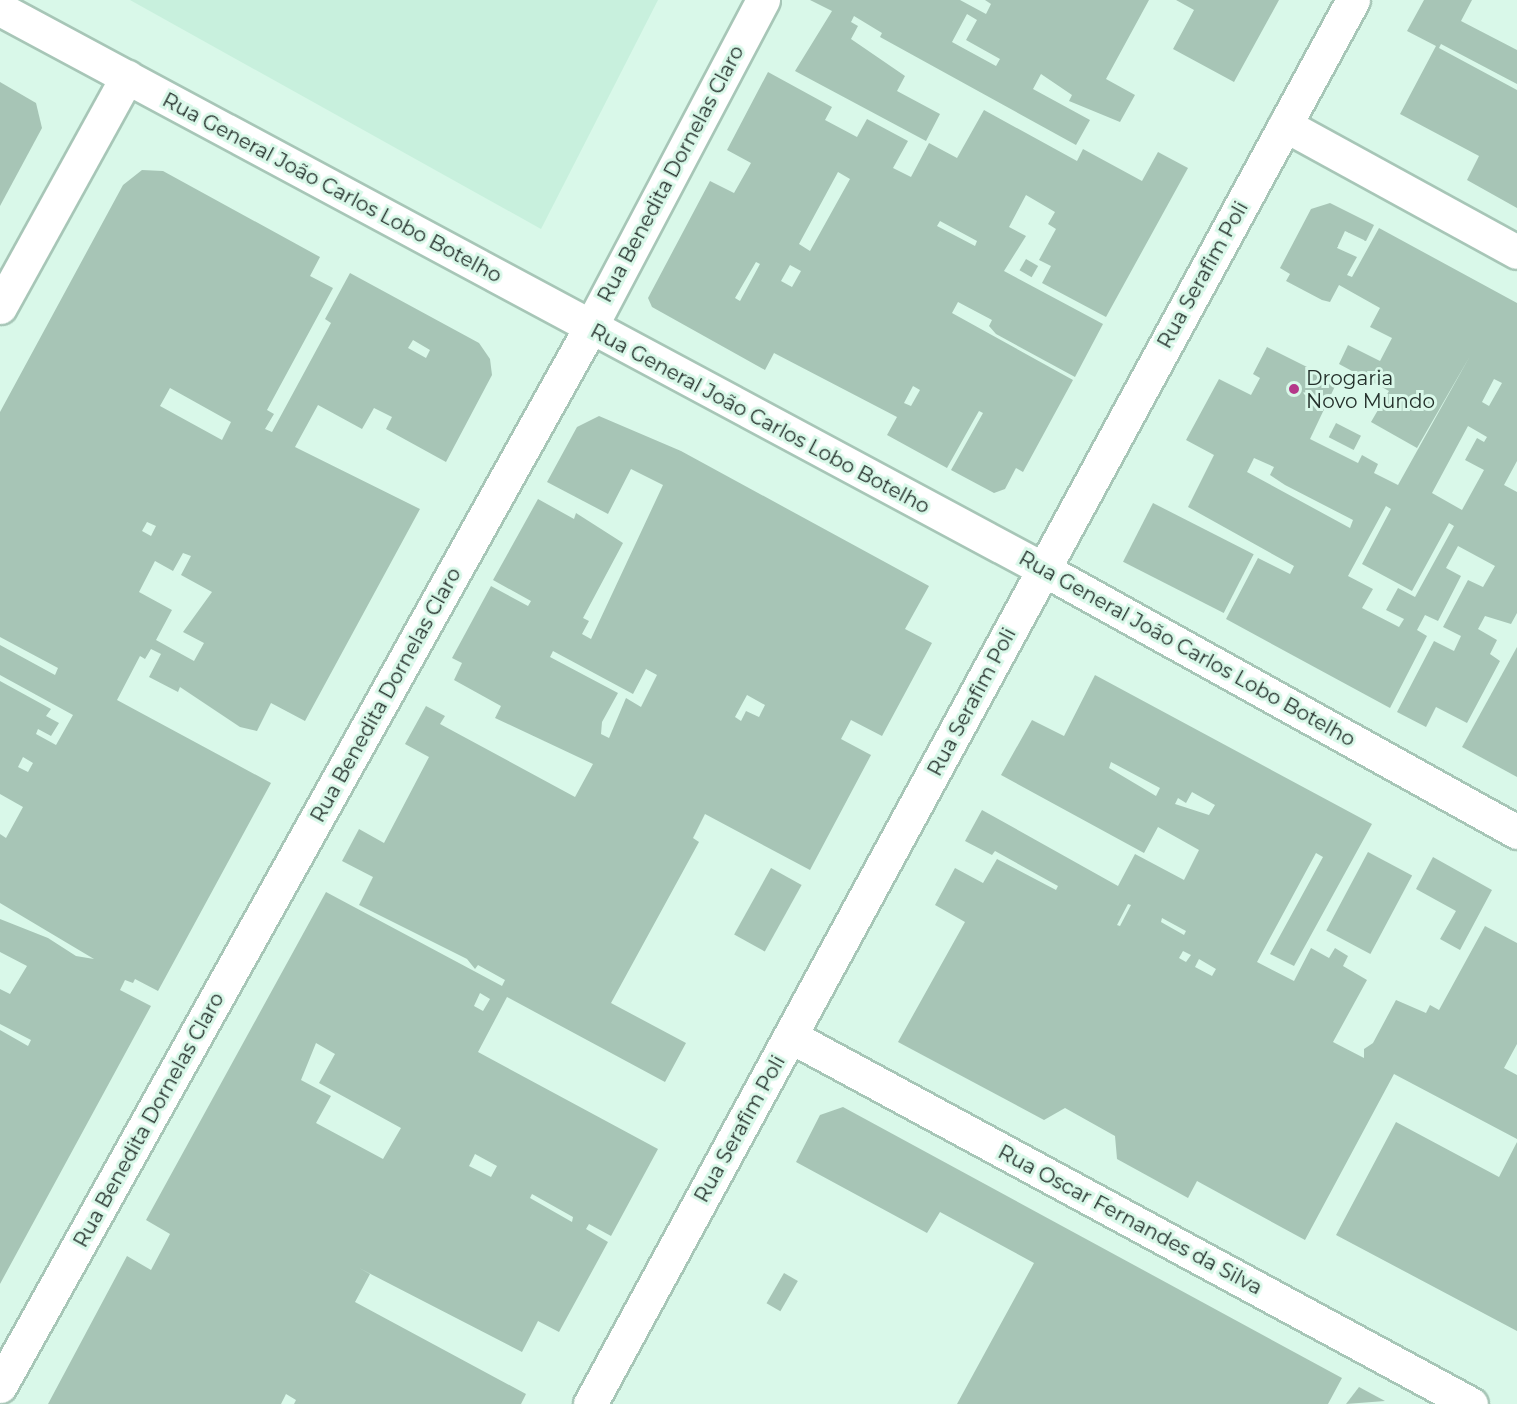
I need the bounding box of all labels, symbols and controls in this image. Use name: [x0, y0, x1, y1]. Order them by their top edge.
street label: Rua Benedita Dornelas Claro: [593, 41, 749, 307]
street label: Rua General João Carlos Lobo Botelho: [158, 88, 506, 288]
street label: Rua Serafim Poli: [1153, 197, 1253, 353]
street label: Rua General João Carlos Lobo Botelho: [586, 319, 934, 519]
place label: Drogaria Novo Mundo: [1306, 366, 1435, 413]
marker: Drogaria Novo Mundo: [1287, 382, 1301, 396]
street label: Rua General João Carlos Lobo Botelho: [1015, 546, 1359, 752]
street label: Rua Benedita Dornelas Claro: [306, 563, 466, 827]
street label: Rua Serafim Poli: [923, 624, 1021, 780]
street label: Rua Benedita Dornelas Claro: [69, 988, 229, 1252]
street label: Rua Serafim Poli: [690, 1051, 790, 1207]
street label: Rua Oscar Fernandes da Silva: [994, 1140, 1266, 1300]

